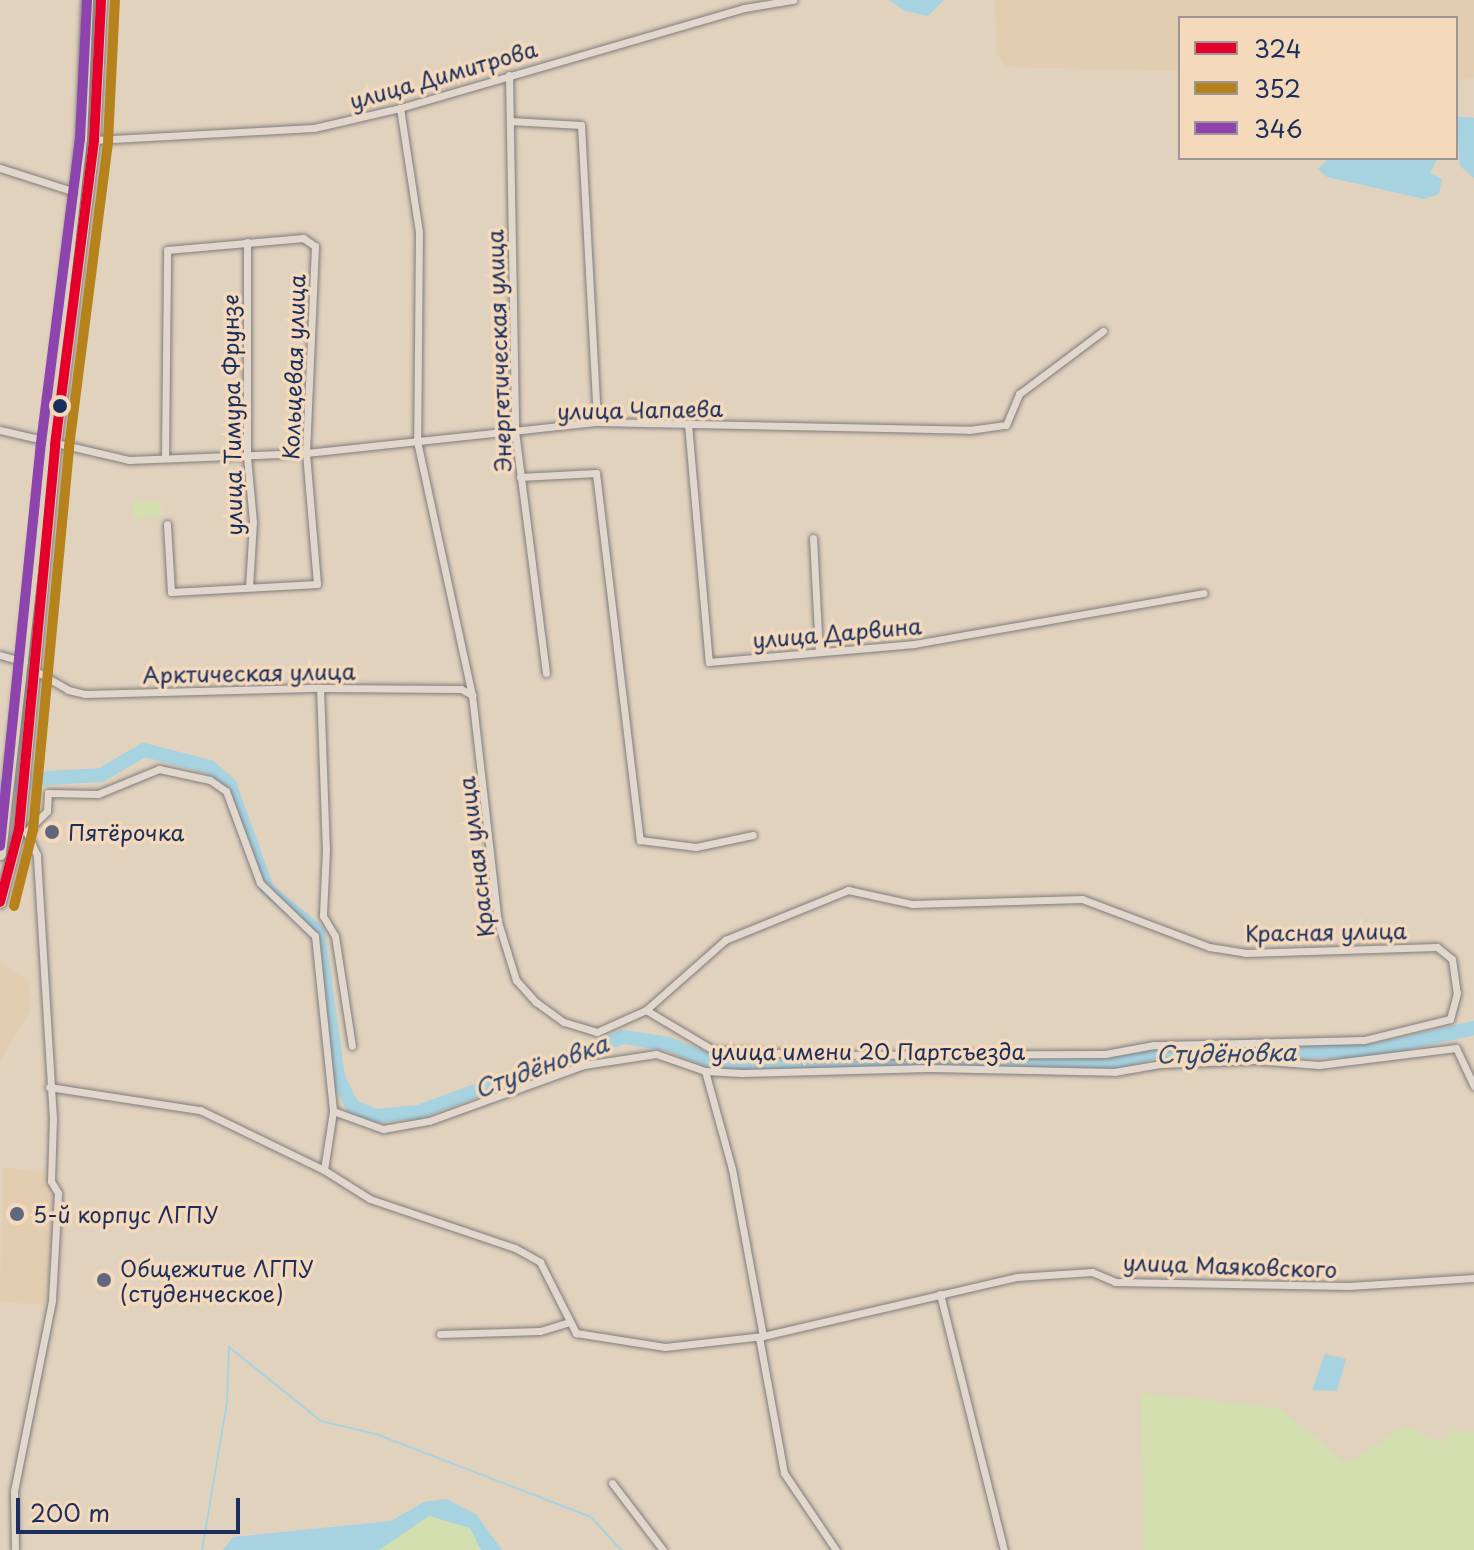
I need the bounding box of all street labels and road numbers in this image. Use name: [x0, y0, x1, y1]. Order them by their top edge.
street label: улица Димитрова: [345, 34, 541, 114]
street label: Энергетическая улица: [481, 229, 515, 473]
street label: Кольцевая улица: [277, 273, 309, 461]
street label: улица Тимура Фрунзе: [216, 293, 246, 537]
street label: улица Чапаева: [557, 394, 723, 424]
street label: улица Дарвина: [751, 611, 923, 653]
street label: Арктическая улица: [142, 657, 356, 687]
street label: Красная улица: [452, 775, 498, 939]
street label: Красная улица: [1244, 916, 1408, 946]
street label: улица имени 20 Партсъезда: [710, 1038, 1026, 1064]
street label: улица Маяковского: [1122, 1248, 1338, 1282]

